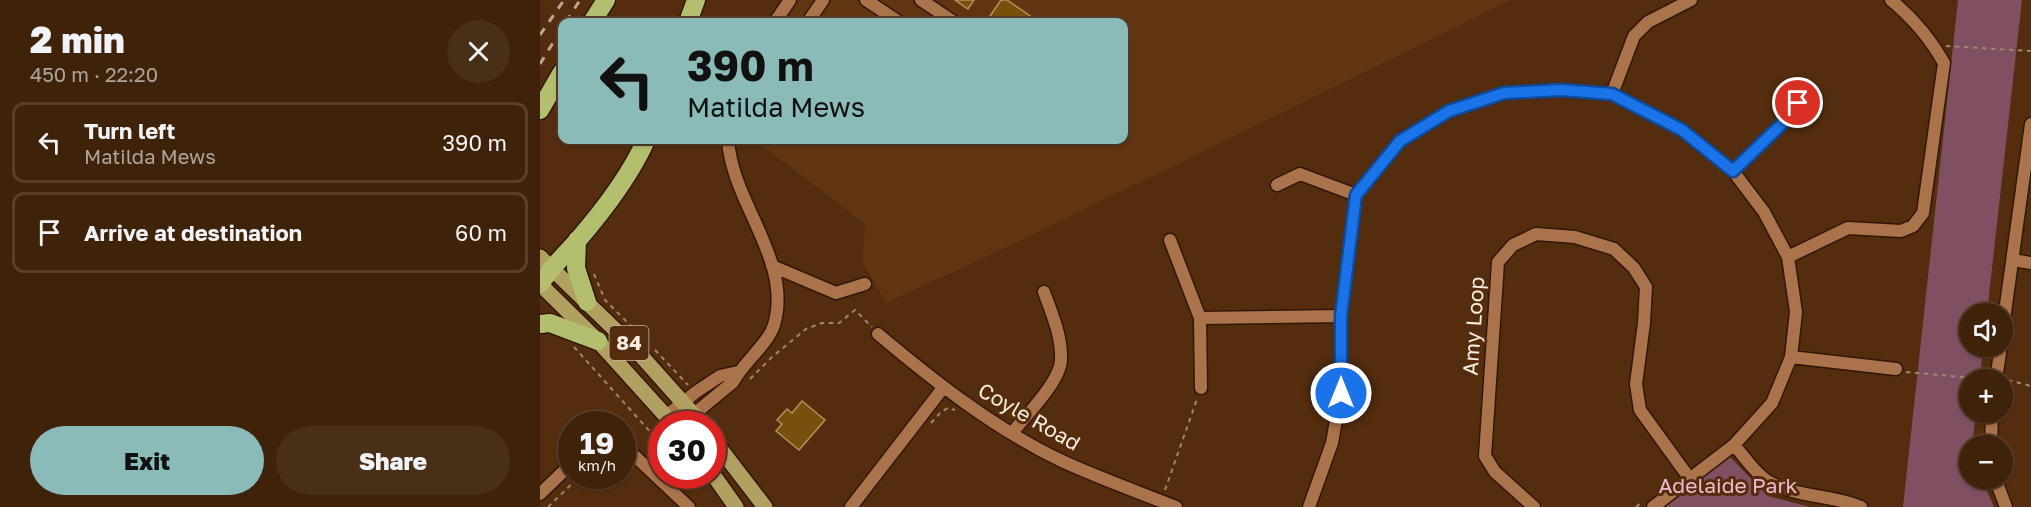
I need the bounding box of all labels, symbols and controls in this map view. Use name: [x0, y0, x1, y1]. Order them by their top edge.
text: 2 min: [30, 18, 125, 61]
button: close: [447, 20, 510, 83]
text: 390 m: [687, 40, 814, 90]
icon: left: [588, 42, 666, 120]
text: 450 m · 22:20: [30, 62, 158, 86]
pin: [1772, 77, 1823, 128]
icon: arrive: [1781, 86, 1814, 119]
text: Matilda Mews: [687, 91, 865, 123]
text: Turn left: [84, 117, 175, 144]
icon: left: [33, 126, 66, 159]
text: 390 m: [442, 129, 507, 156]
text: Matilda Mews: [84, 144, 216, 168]
icon: arrive: [33, 216, 66, 249]
text: Arrive at destination: [84, 219, 302, 246]
text: 60 m: [455, 219, 507, 246]
street label: Amy Loop: [1457, 276, 1489, 376]
map controls: [1959, 303, 2013, 489]
button: sound: [1959, 303, 2013, 357]
road number: 84: [610, 326, 649, 360]
position arrow: [1309, 361, 1373, 425]
button: +: [1959, 369, 2013, 423]
street label: Coyle Road: [974, 376, 1085, 456]
speed limit sign: 30: [648, 411, 726, 489]
text: 19: [580, 425, 614, 461]
button: Exit: [30, 426, 264, 495]
button: Share: [276, 426, 510, 495]
button: −: [1959, 435, 2013, 489]
text: km/h: [578, 456, 616, 474]
park label: Adelaide Park: [1659, 472, 1798, 498]

